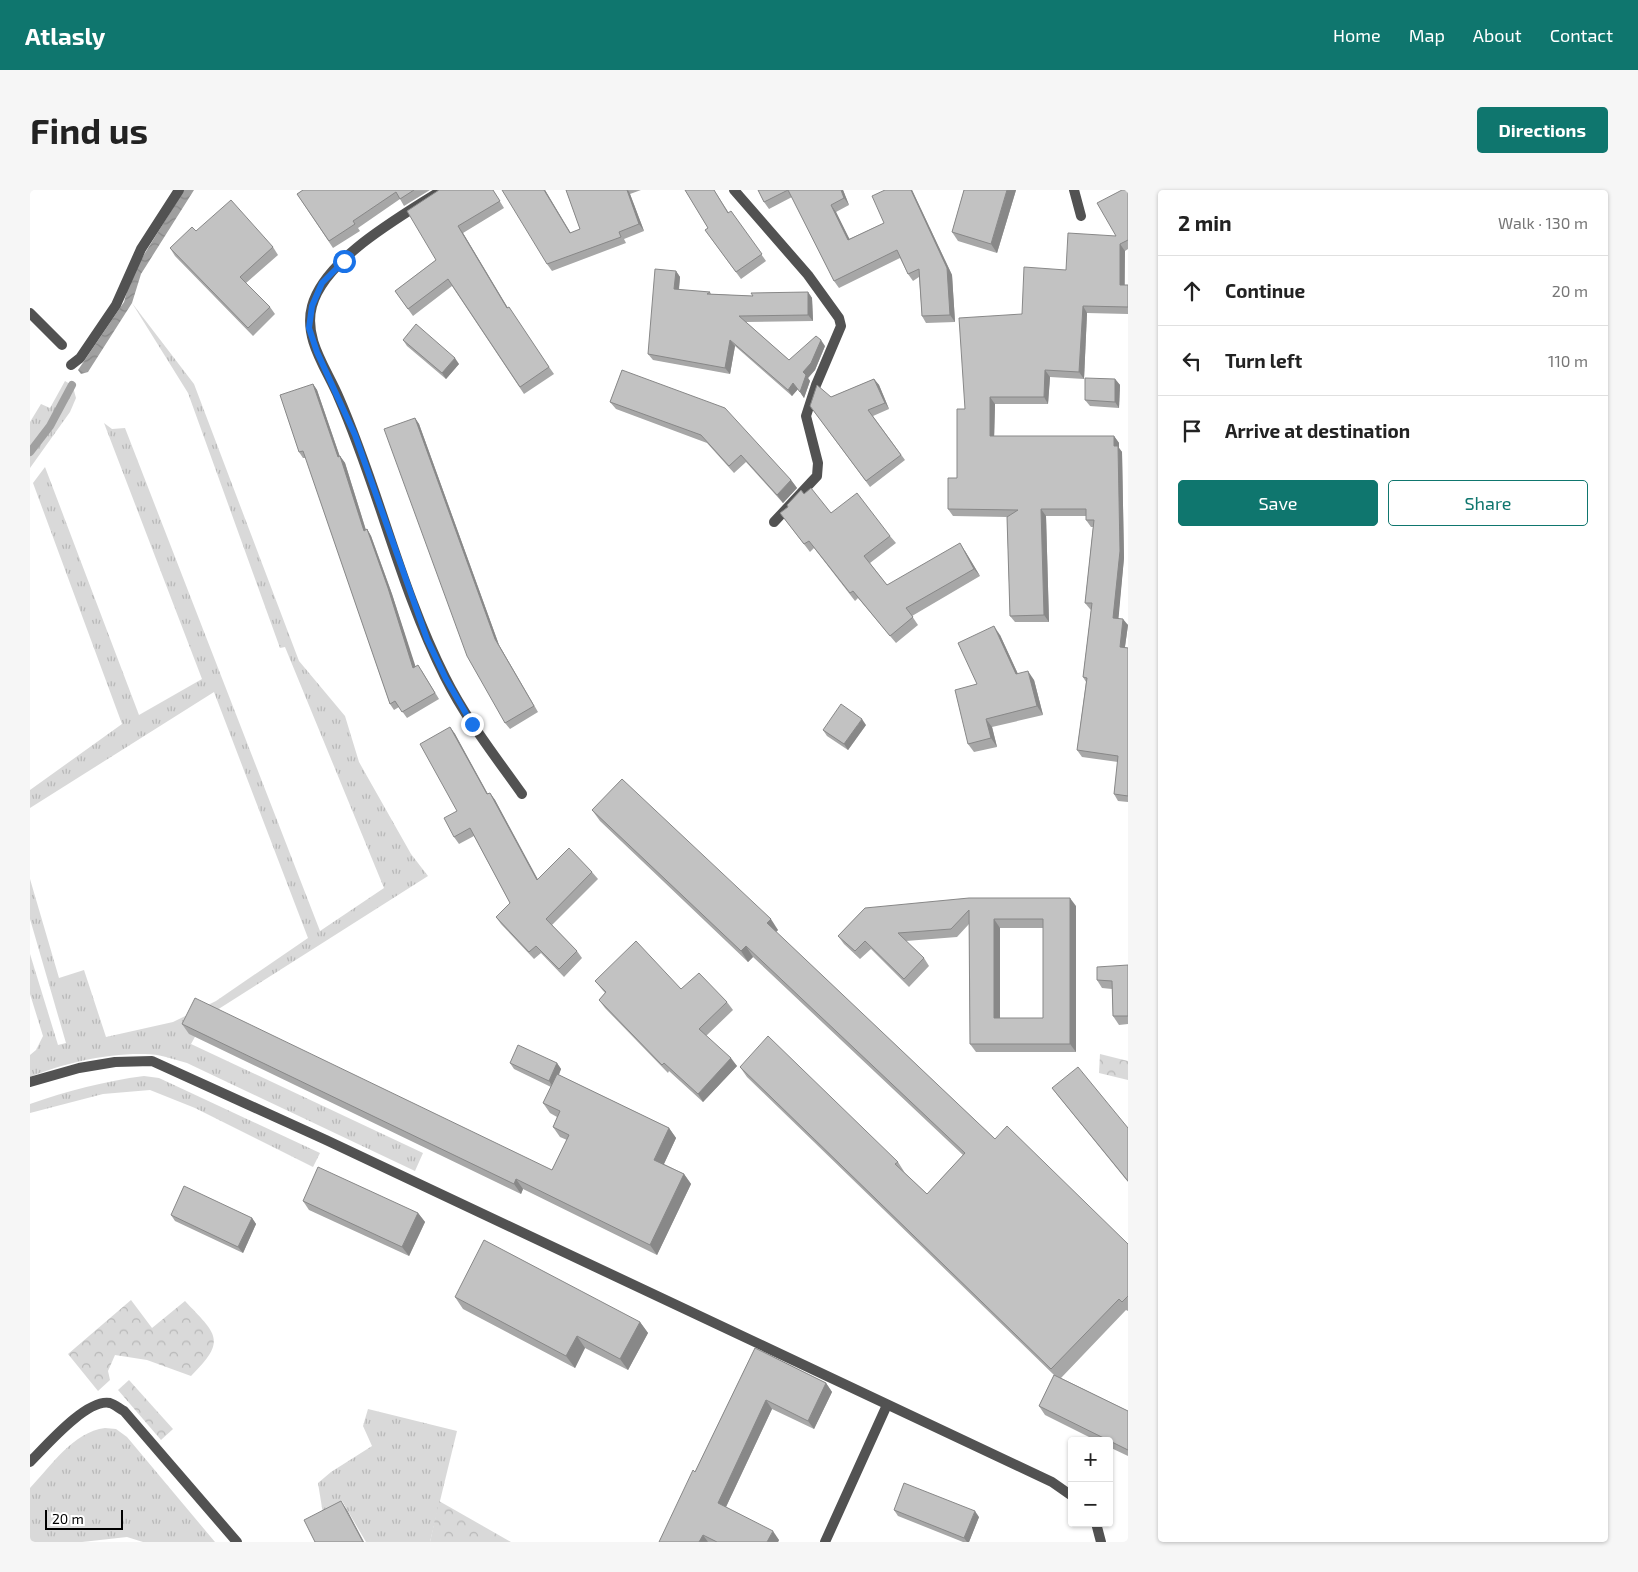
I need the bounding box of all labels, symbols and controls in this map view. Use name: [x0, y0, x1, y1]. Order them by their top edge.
text: Atlasly: [25, 21, 105, 50]
text: Home: [1333, 24, 1381, 46]
text: Map: [1409, 24, 1445, 46]
text: About: [1473, 24, 1522, 46]
text: Contact: [1550, 24, 1613, 46]
button: Directions: [1477, 107, 1608, 153]
text: Find us: [30, 109, 148, 151]
text: 2 min: [1178, 210, 1232, 235]
text: Walk · 130 m: [1498, 213, 1588, 232]
route start: [333, 250, 356, 273]
icon: ahead: [1178, 277, 1206, 305]
text: Continue: [1225, 279, 1305, 302]
text: 20 m: [1552, 281, 1588, 300]
icon: left: [1178, 347, 1206, 375]
text: Turn left: [1225, 349, 1302, 372]
text: 110 m: [1548, 351, 1588, 370]
icon: arrive: [1178, 417, 1206, 445]
text: Arrive at destination: [1225, 419, 1410, 442]
button: Save: [1178, 480, 1378, 526]
button: Share: [1388, 480, 1588, 526]
route end: [461, 713, 484, 736]
map controls: [1068, 1437, 1113, 1527]
button: +: [1068, 1437, 1113, 1482]
button: −: [1068, 1482, 1113, 1527]
scale bar: [45, 1507, 122, 1530]
text: 20 m: [52, 1510, 84, 1527]

